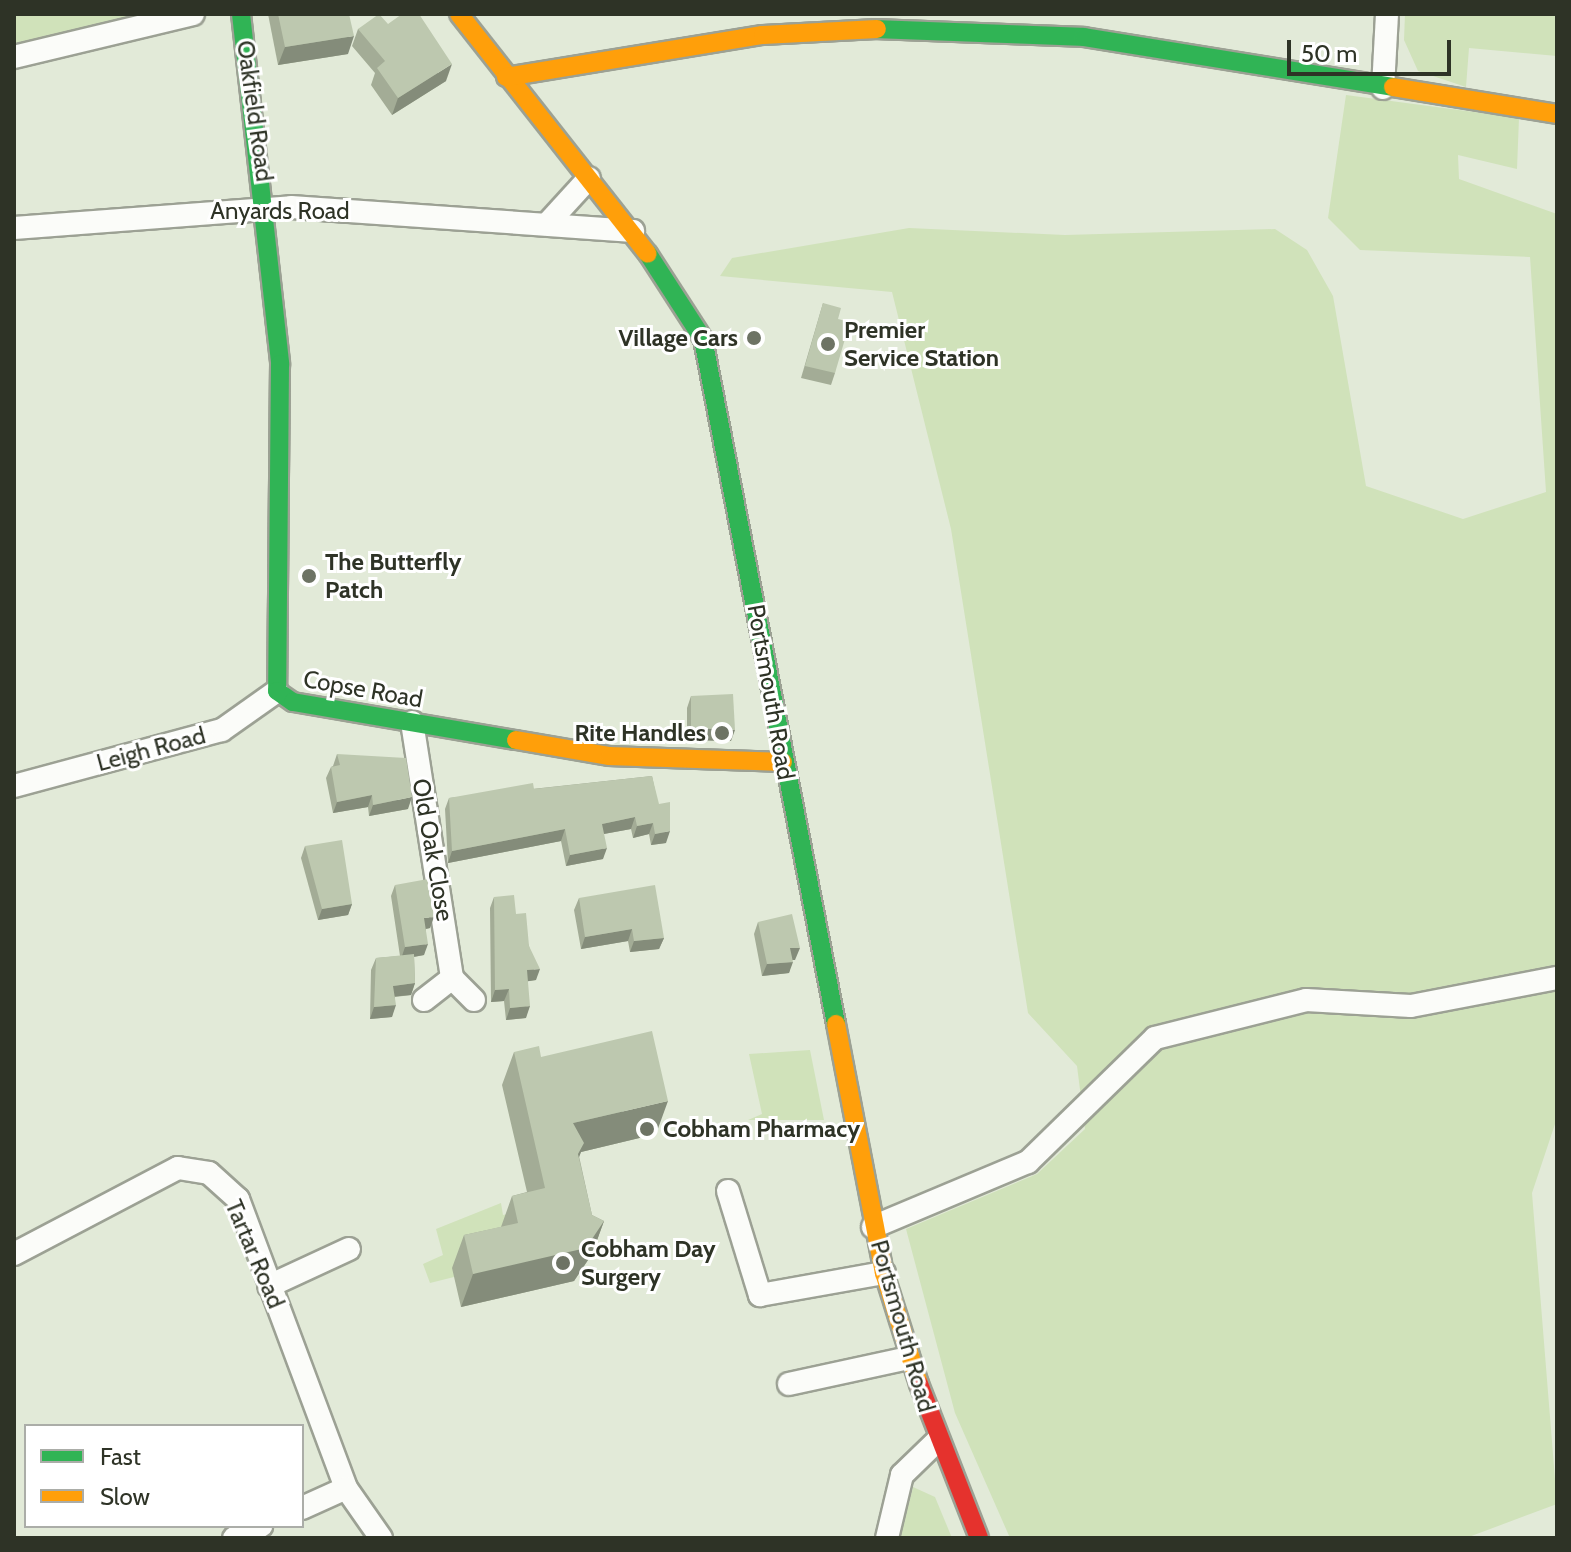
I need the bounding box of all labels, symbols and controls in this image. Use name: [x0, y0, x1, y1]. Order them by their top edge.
scale bar: [1291, 24, 1455, 74]
street label: Oakfield Road: [231, 39, 279, 183]
text: 50 m: [1301, 39, 1357, 68]
street label: Anyards Road: [210, 197, 350, 225]
place label: Premier Service Station: [844, 316, 999, 372]
place label: Village Cars: [619, 324, 738, 352]
marker: Village Cars: [745, 329, 763, 347]
marker: Premier Service Station: [819, 335, 837, 353]
place label: The Butterfly Patch: [325, 548, 461, 604]
marker: The Butterfly Patch: [300, 567, 318, 585]
street label: Portsmouth Road: [741, 602, 801, 782]
street label: Copse Road: [301, 664, 425, 714]
place label: Rite Handles: [574, 719, 706, 747]
street label: Leigh Road: [93, 721, 209, 777]
marker: Rite Handles: [713, 724, 731, 742]
street label: Old Oak Close: [406, 776, 460, 924]
place label: Cobham Pharmacy: [663, 1115, 860, 1143]
marker: Cobham Pharmacy: [638, 1120, 656, 1138]
street label: Tartar Road: [219, 1195, 291, 1313]
place label: Cobham Day Surgery: [581, 1235, 716, 1291]
street label: Portsmouth Road: [865, 1237, 941, 1415]
marker: Cobham Day Surgery: [552, 1252, 574, 1274]
legend: [24, 1424, 304, 1528]
text: Fast: [100, 1442, 141, 1471]
text: Slow: [100, 1482, 150, 1511]

